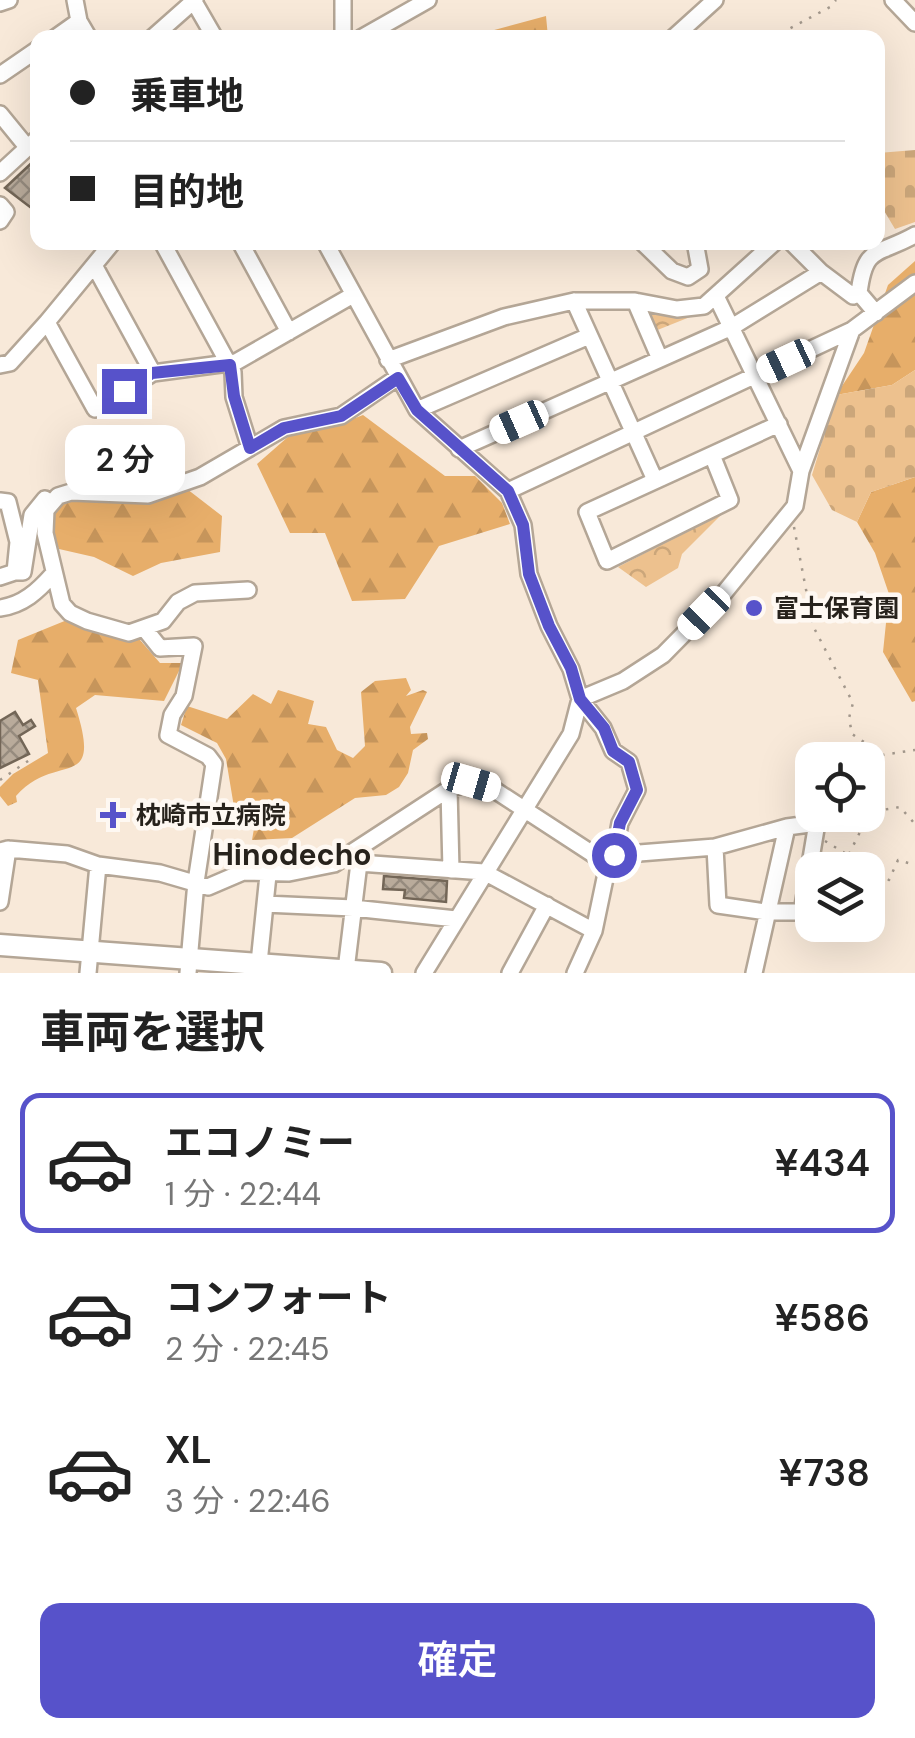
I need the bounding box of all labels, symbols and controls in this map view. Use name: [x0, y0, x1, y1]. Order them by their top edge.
text: 乗車地: [130, 71, 244, 121]
text: 目的地: [130, 167, 244, 217]
car: [752, 335, 820, 387]
route end: [102, 369, 147, 414]
car: [485, 396, 553, 448]
callout: 2 分: [64, 426, 184, 496]
text: 2 分: [96, 439, 154, 481]
car: [672, 581, 736, 645]
place label: 富士保育園: [774, 592, 899, 625]
marker: 富士保育園: [743, 597, 765, 619]
map controls: [795, 742, 885, 942]
button: locate: [795, 742, 885, 832]
car: [438, 759, 504, 805]
place label: 枕崎市立病院: [136, 799, 286, 832]
marker: 枕崎市立病院: [100, 802, 126, 828]
route start: [592, 833, 637, 878]
district label: Hinodecho: [212, 835, 372, 874]
button: layers: [795, 852, 885, 942]
text: 車両を選択: [40, 1003, 265, 1062]
icon: car: [45, 1118, 135, 1208]
text: エコノミー: [165, 1118, 355, 1168]
text: ¥434: [775, 1138, 870, 1188]
text: 1 分 · 22:44: [165, 1173, 321, 1215]
icon: car: [45, 1273, 135, 1363]
text: コンフォート: [165, 1273, 392, 1323]
text: ¥586: [775, 1293, 870, 1343]
text: 2 分 · 22:45: [165, 1328, 330, 1370]
text: XL: [165, 1425, 212, 1475]
icon: car: [45, 1428, 135, 1518]
text: ¥738: [779, 1448, 870, 1498]
text: 3 分 · 22:46: [165, 1480, 331, 1522]
button: 確定: [40, 1603, 875, 1718]

